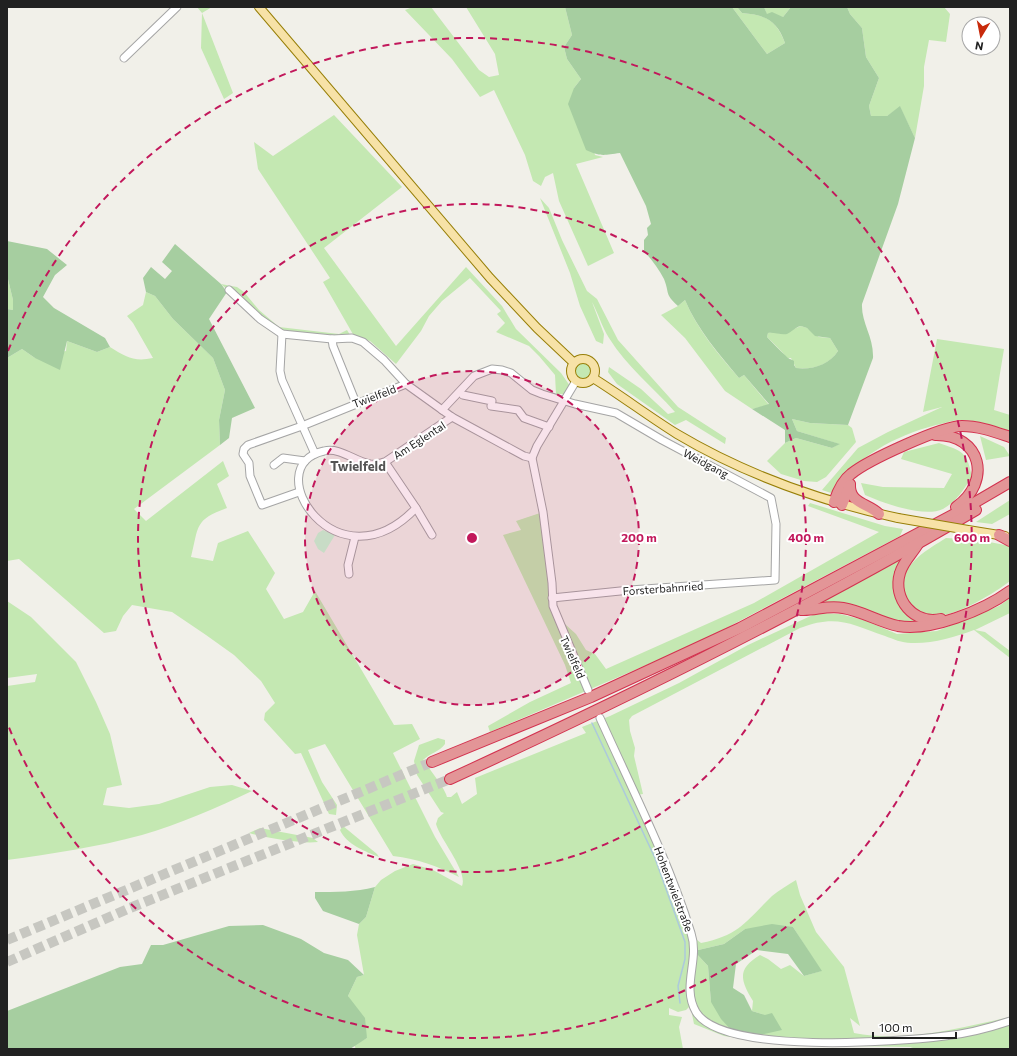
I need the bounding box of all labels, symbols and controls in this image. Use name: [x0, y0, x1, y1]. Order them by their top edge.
north arrow: [961, 16, 1001, 56]
text: N: [974, 39, 984, 53]
street label: Twielfeld: [350, 382, 398, 410]
street label: Am Eglental: [390, 418, 448, 462]
street label: Weidgang: [681, 446, 731, 480]
district label: Twielfeld: [330, 458, 386, 474]
text: 200 m: [621, 530, 657, 544]
text: 400 m: [788, 530, 824, 544]
text: 600 m: [954, 530, 990, 544]
centre of rings: [465, 531, 479, 545]
street label: Forsterbahnried: [622, 579, 704, 597]
street label: Twielfeld: [558, 634, 588, 680]
street label: Hohentwielstraße: [652, 845, 696, 933]
scale bar: [873, 1014, 956, 1040]
text: 100 m: [879, 1020, 913, 1034]

